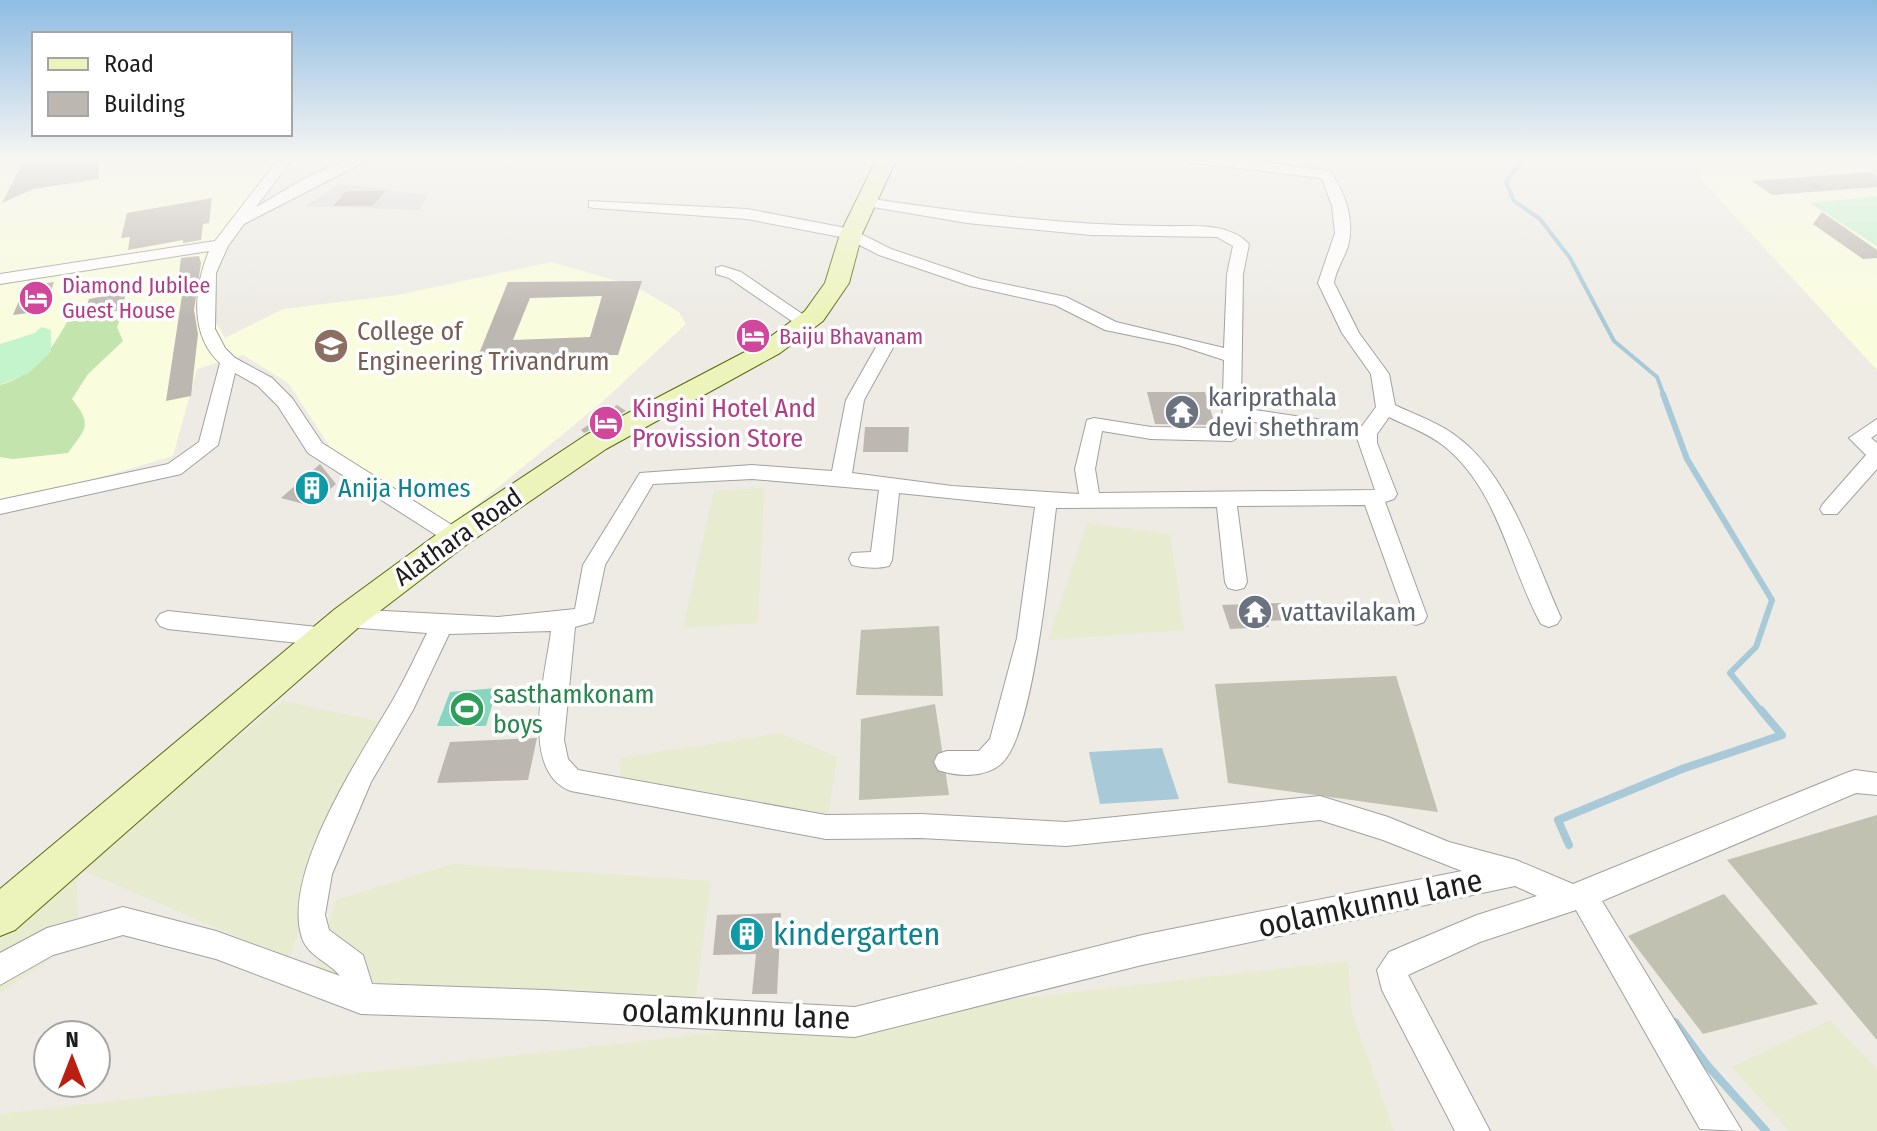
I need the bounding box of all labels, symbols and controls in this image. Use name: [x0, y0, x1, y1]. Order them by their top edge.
legend: [32, 32, 292, 136]
text: Road: [104, 50, 154, 78]
text: Building: [104, 90, 186, 118]
place label: Diamond Jubilee Guest House: [62, 272, 210, 324]
hotel icon: Diamond Jubilee Guest House: [17, 279, 55, 317]
place label: College of Engineering Trivandrum: [357, 316, 610, 377]
hotel icon: Baiju Bhavanam: [734, 317, 772, 355]
place label: Baiju Bhavanam: [779, 323, 923, 350]
school or university icon: College of Engineering Trivandrum: [312, 327, 350, 365]
place label: kariprathala devi shethram: [1208, 382, 1360, 443]
place label: Kingini Hotel And Provission Store: [632, 393, 816, 454]
temple icon: kariprathala devi shethram: [1163, 393, 1201, 431]
hotel icon: Kingini Hotel And Provission Store: [587, 404, 625, 442]
building icon: Anija Homes: [293, 469, 331, 507]
place label: Anija Homes: [338, 473, 471, 504]
street label: Alathara Road: [388, 482, 528, 592]
temple icon: vattavilakam: [1236, 593, 1274, 631]
place label: vattavilakam: [1281, 597, 1416, 628]
place label: sasthamkonam boys: [493, 679, 655, 740]
sports icon: sasthamkonam boys: [448, 690, 486, 728]
street label: oolamkunnu lane: [1254, 861, 1486, 945]
building icon: kindergarten: [728, 915, 766, 953]
place label: kindergarten: [773, 915, 940, 953]
street label: oolamkunnu lane: [621, 991, 851, 1037]
north arrow: [32, 1019, 112, 1099]
text: N: [65, 1026, 79, 1053]

